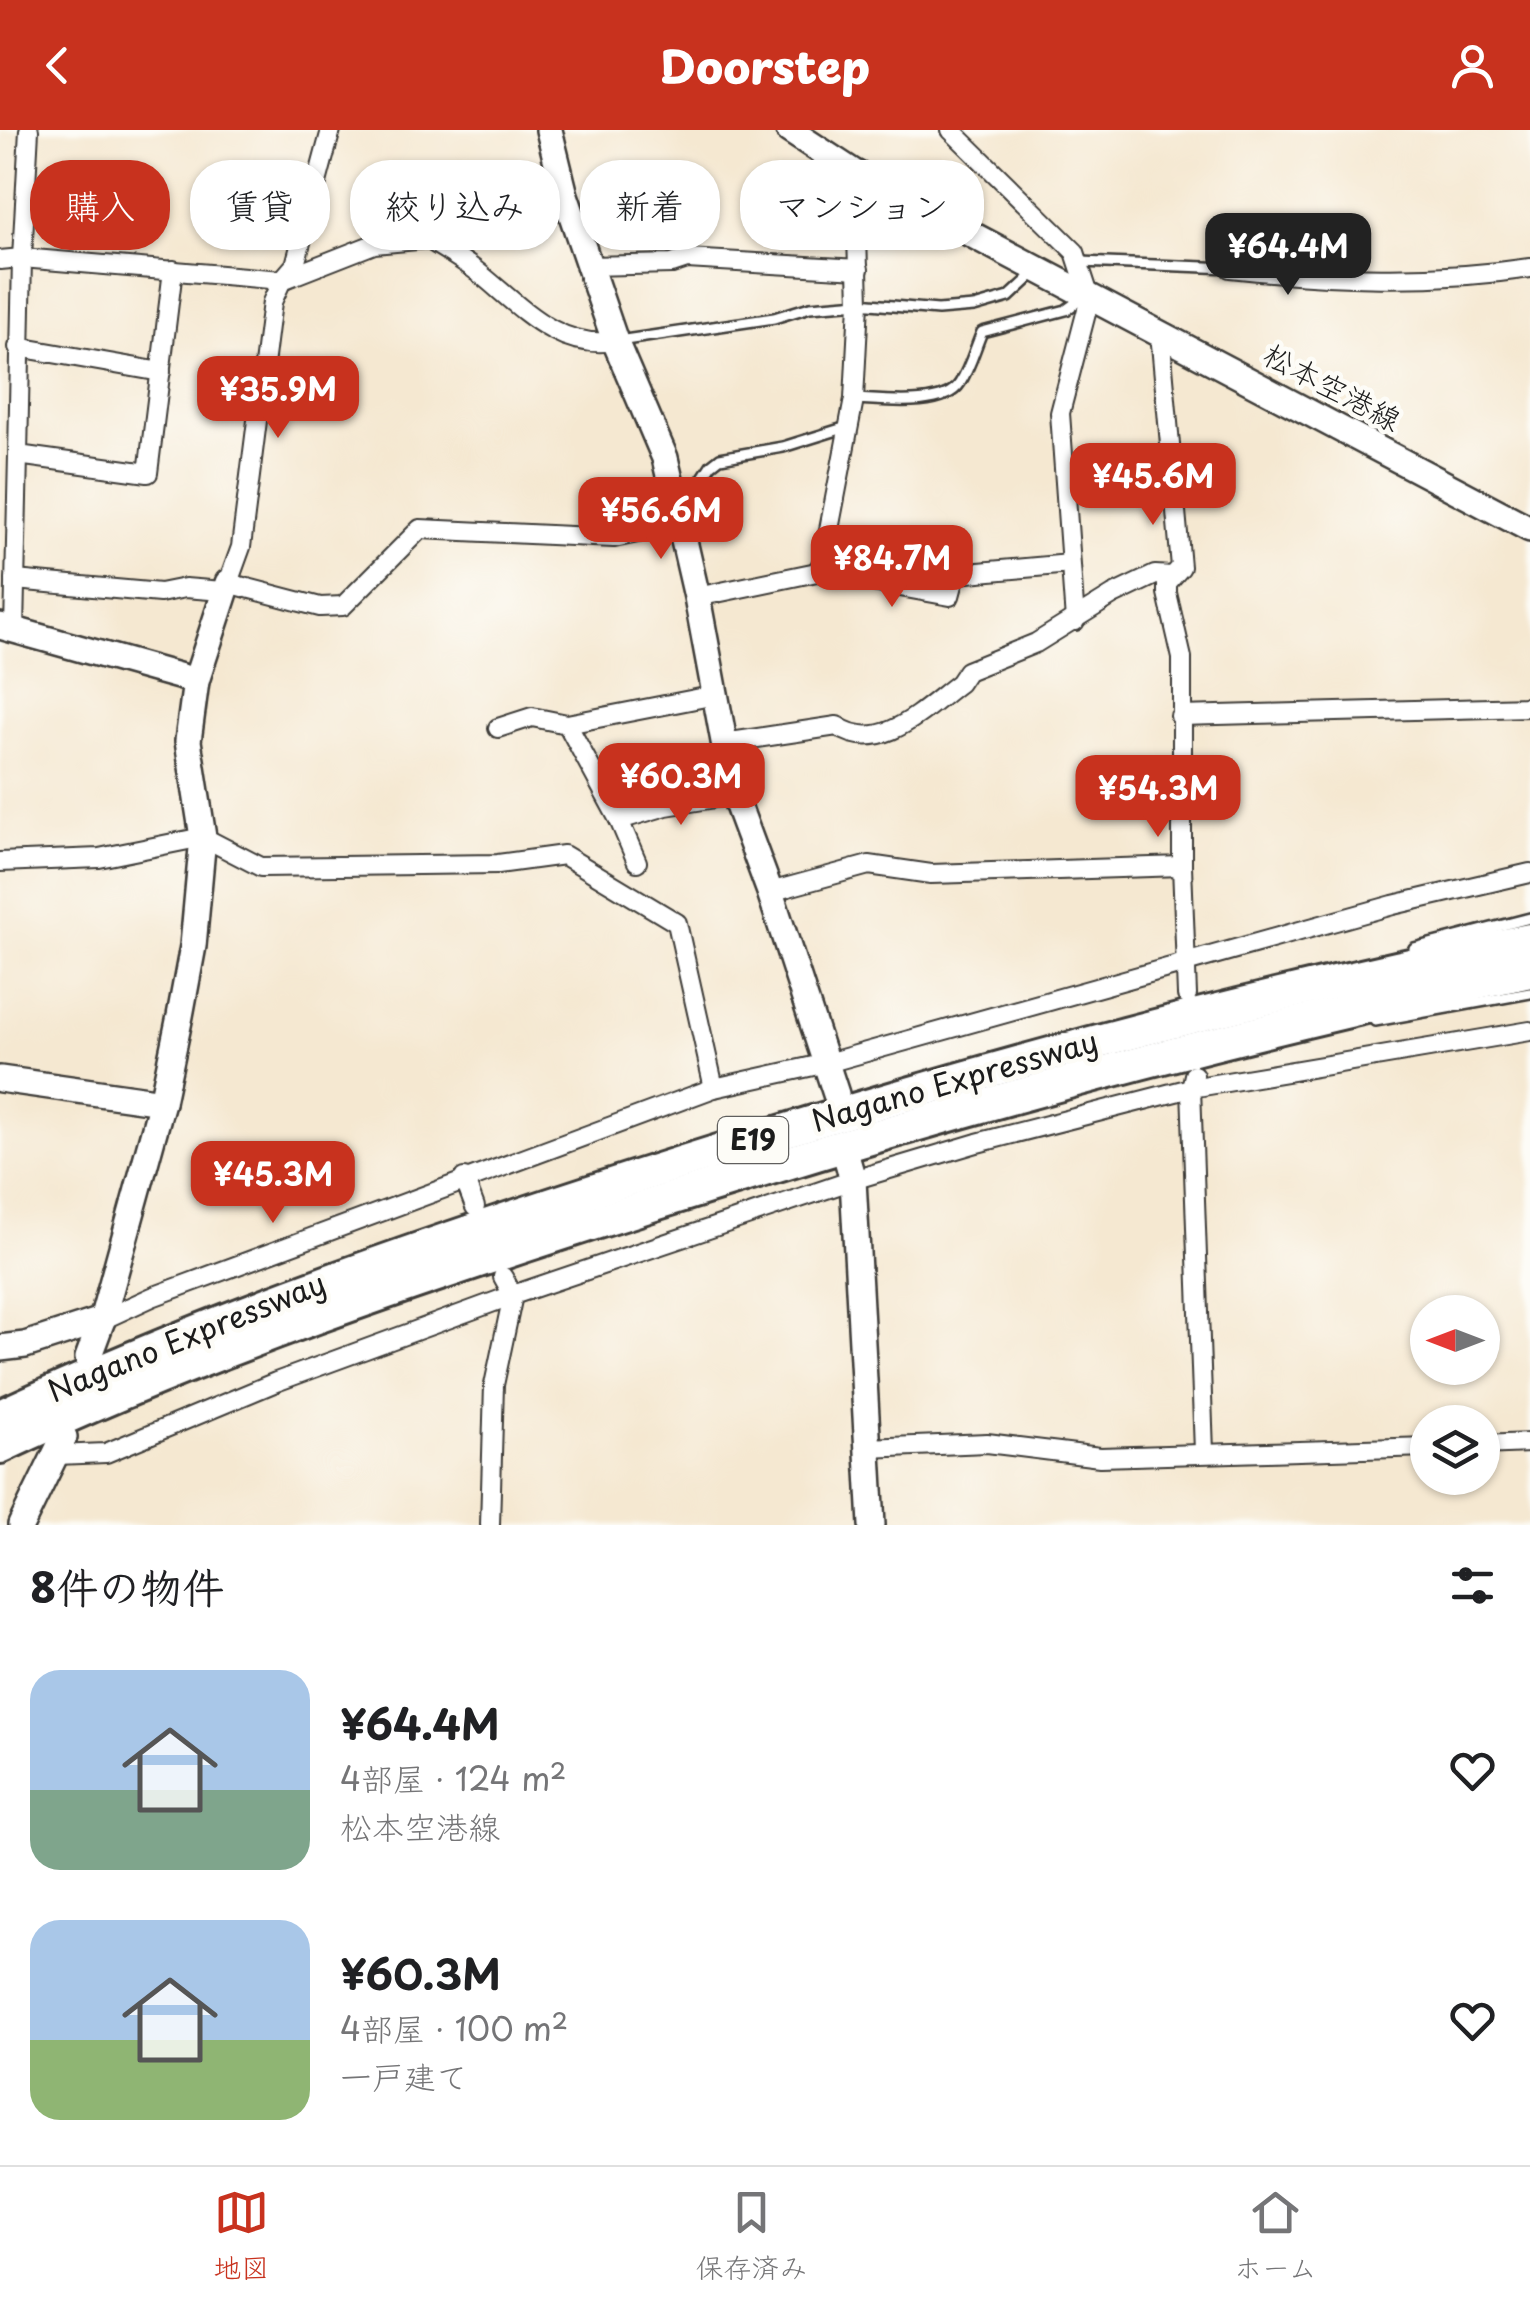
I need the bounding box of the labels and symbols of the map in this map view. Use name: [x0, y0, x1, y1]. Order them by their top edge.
pin: ¥64.4M: [1207, 213, 1369, 298]
street label: 松本空港線: [1256, 331, 1410, 441]
pin: ¥35.9M: [197, 356, 359, 441]
pin: ¥45.6M: [1072, 443, 1234, 528]
pin: ¥56.6M: [580, 477, 742, 562]
pin: ¥84.7M: [811, 525, 973, 610]
pin: ¥60.3M: [600, 743, 762, 828]
pin: ¥54.3M: [1077, 755, 1239, 840]
street label: Nagano Expressway: [806, 1017, 1103, 1142]
road number: E19: [718, 1117, 788, 1163]
pin: ¥45.3M: [192, 1141, 354, 1226]
street label: Nagano Expressway: [41, 1259, 332, 1412]
north arrow: [1410, 1295, 1500, 1385]

